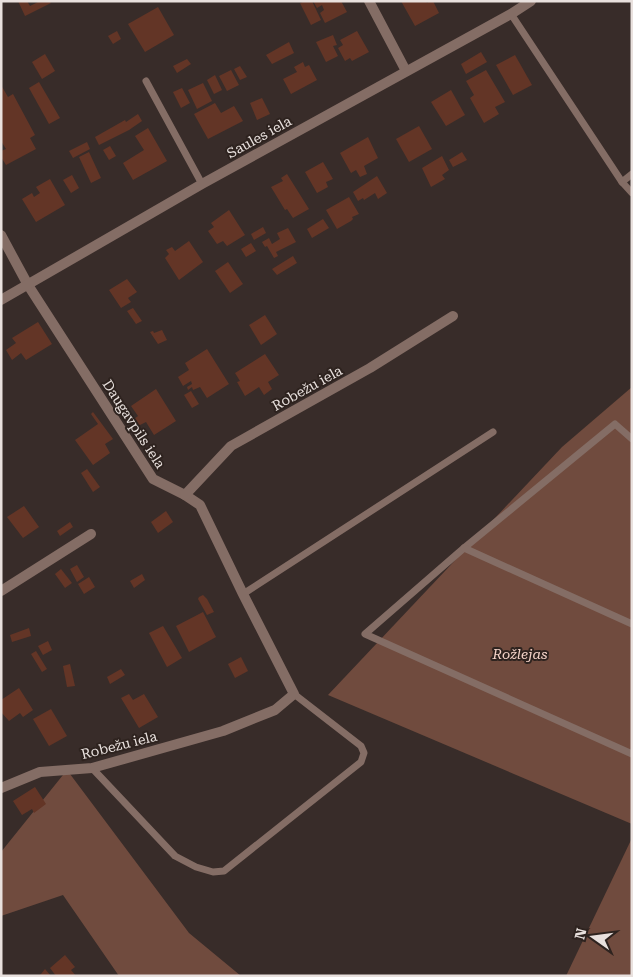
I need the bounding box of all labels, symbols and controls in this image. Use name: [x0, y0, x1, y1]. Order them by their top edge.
street label: Saules iela: [224, 113, 294, 161]
street label: Robežu iela: [269, 362, 345, 414]
street label: Daugavpils iela: [99, 377, 169, 472]
park label: Rožlejas: [491, 646, 548, 662]
street label: Robežu iela: [79, 728, 159, 762]
north arrow: [568, 912, 618, 962]
text: N: [571, 926, 590, 941]

